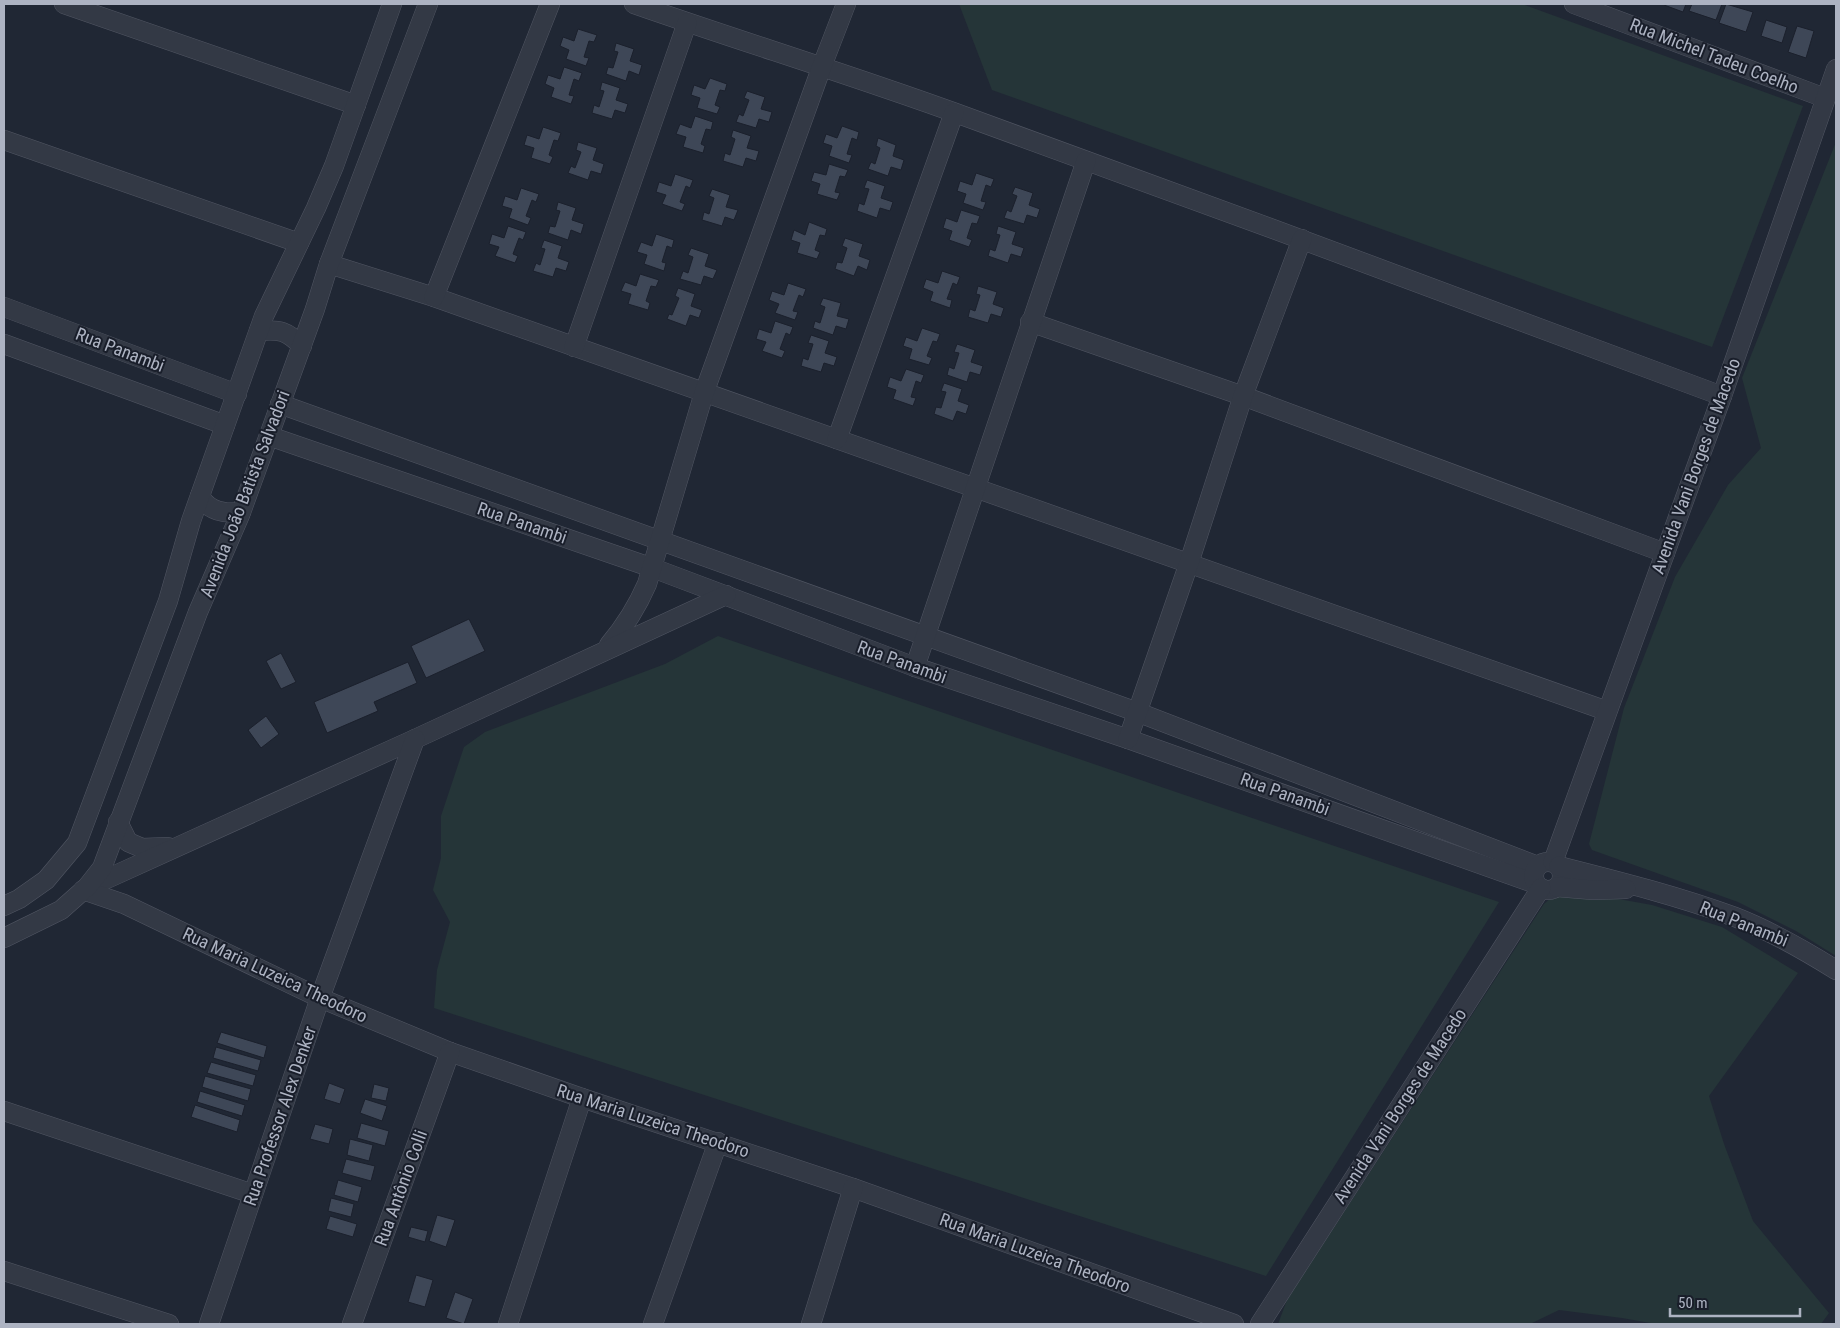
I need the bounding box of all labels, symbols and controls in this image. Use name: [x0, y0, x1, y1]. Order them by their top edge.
street label: Rua Michel Tadeu Coelho: [1627, 14, 1801, 97]
street label: Rua Panambi: [73, 323, 168, 376]
street label: Avenida Vani Borges de Macedo: [1647, 355, 1744, 577]
street label: Avenida João Batista Salvadori: [195, 387, 294, 600]
street label: Rua Panambi: [475, 497, 570, 548]
street label: Rua Panambi: [855, 636, 950, 687]
street label: Rua Panambi: [1238, 768, 1333, 819]
street label: Rua Panambi: [1697, 896, 1791, 951]
street label: Rua Maria Luzeica Theodoro: [180, 922, 371, 1027]
street label: Avenida Vani Borges de Macedo: [1329, 1004, 1470, 1207]
street label: Rua Professor Alex Denker: [239, 1023, 320, 1208]
street label: Rua Maria Luzeica Theodoro: [554, 1079, 752, 1162]
street label: Rua Antônio Colli: [370, 1127, 431, 1249]
street label: Rua Maria Luzeica Theodoro: [937, 1208, 1133, 1297]
scale bar: [1670, 1286, 1800, 1318]
text: 50 m: [1678, 1294, 1708, 1312]

